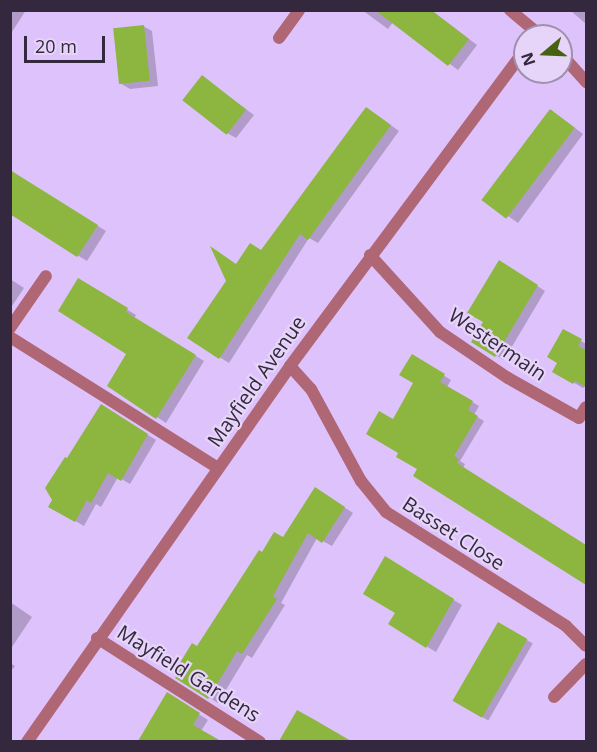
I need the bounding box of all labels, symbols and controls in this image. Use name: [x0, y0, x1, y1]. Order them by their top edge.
scale bar: [27, 24, 108, 62]
north arrow: [513, 24, 573, 84]
text: 20 m: [35, 34, 77, 58]
text: N: [515, 49, 540, 69]
street label: Westermain: [445, 303, 551, 385]
street label: Mayfield Avenue: [202, 311, 310, 451]
street label: Basset Close: [398, 491, 510, 575]
street label: Mayfield Gardens: [113, 619, 265, 727]

